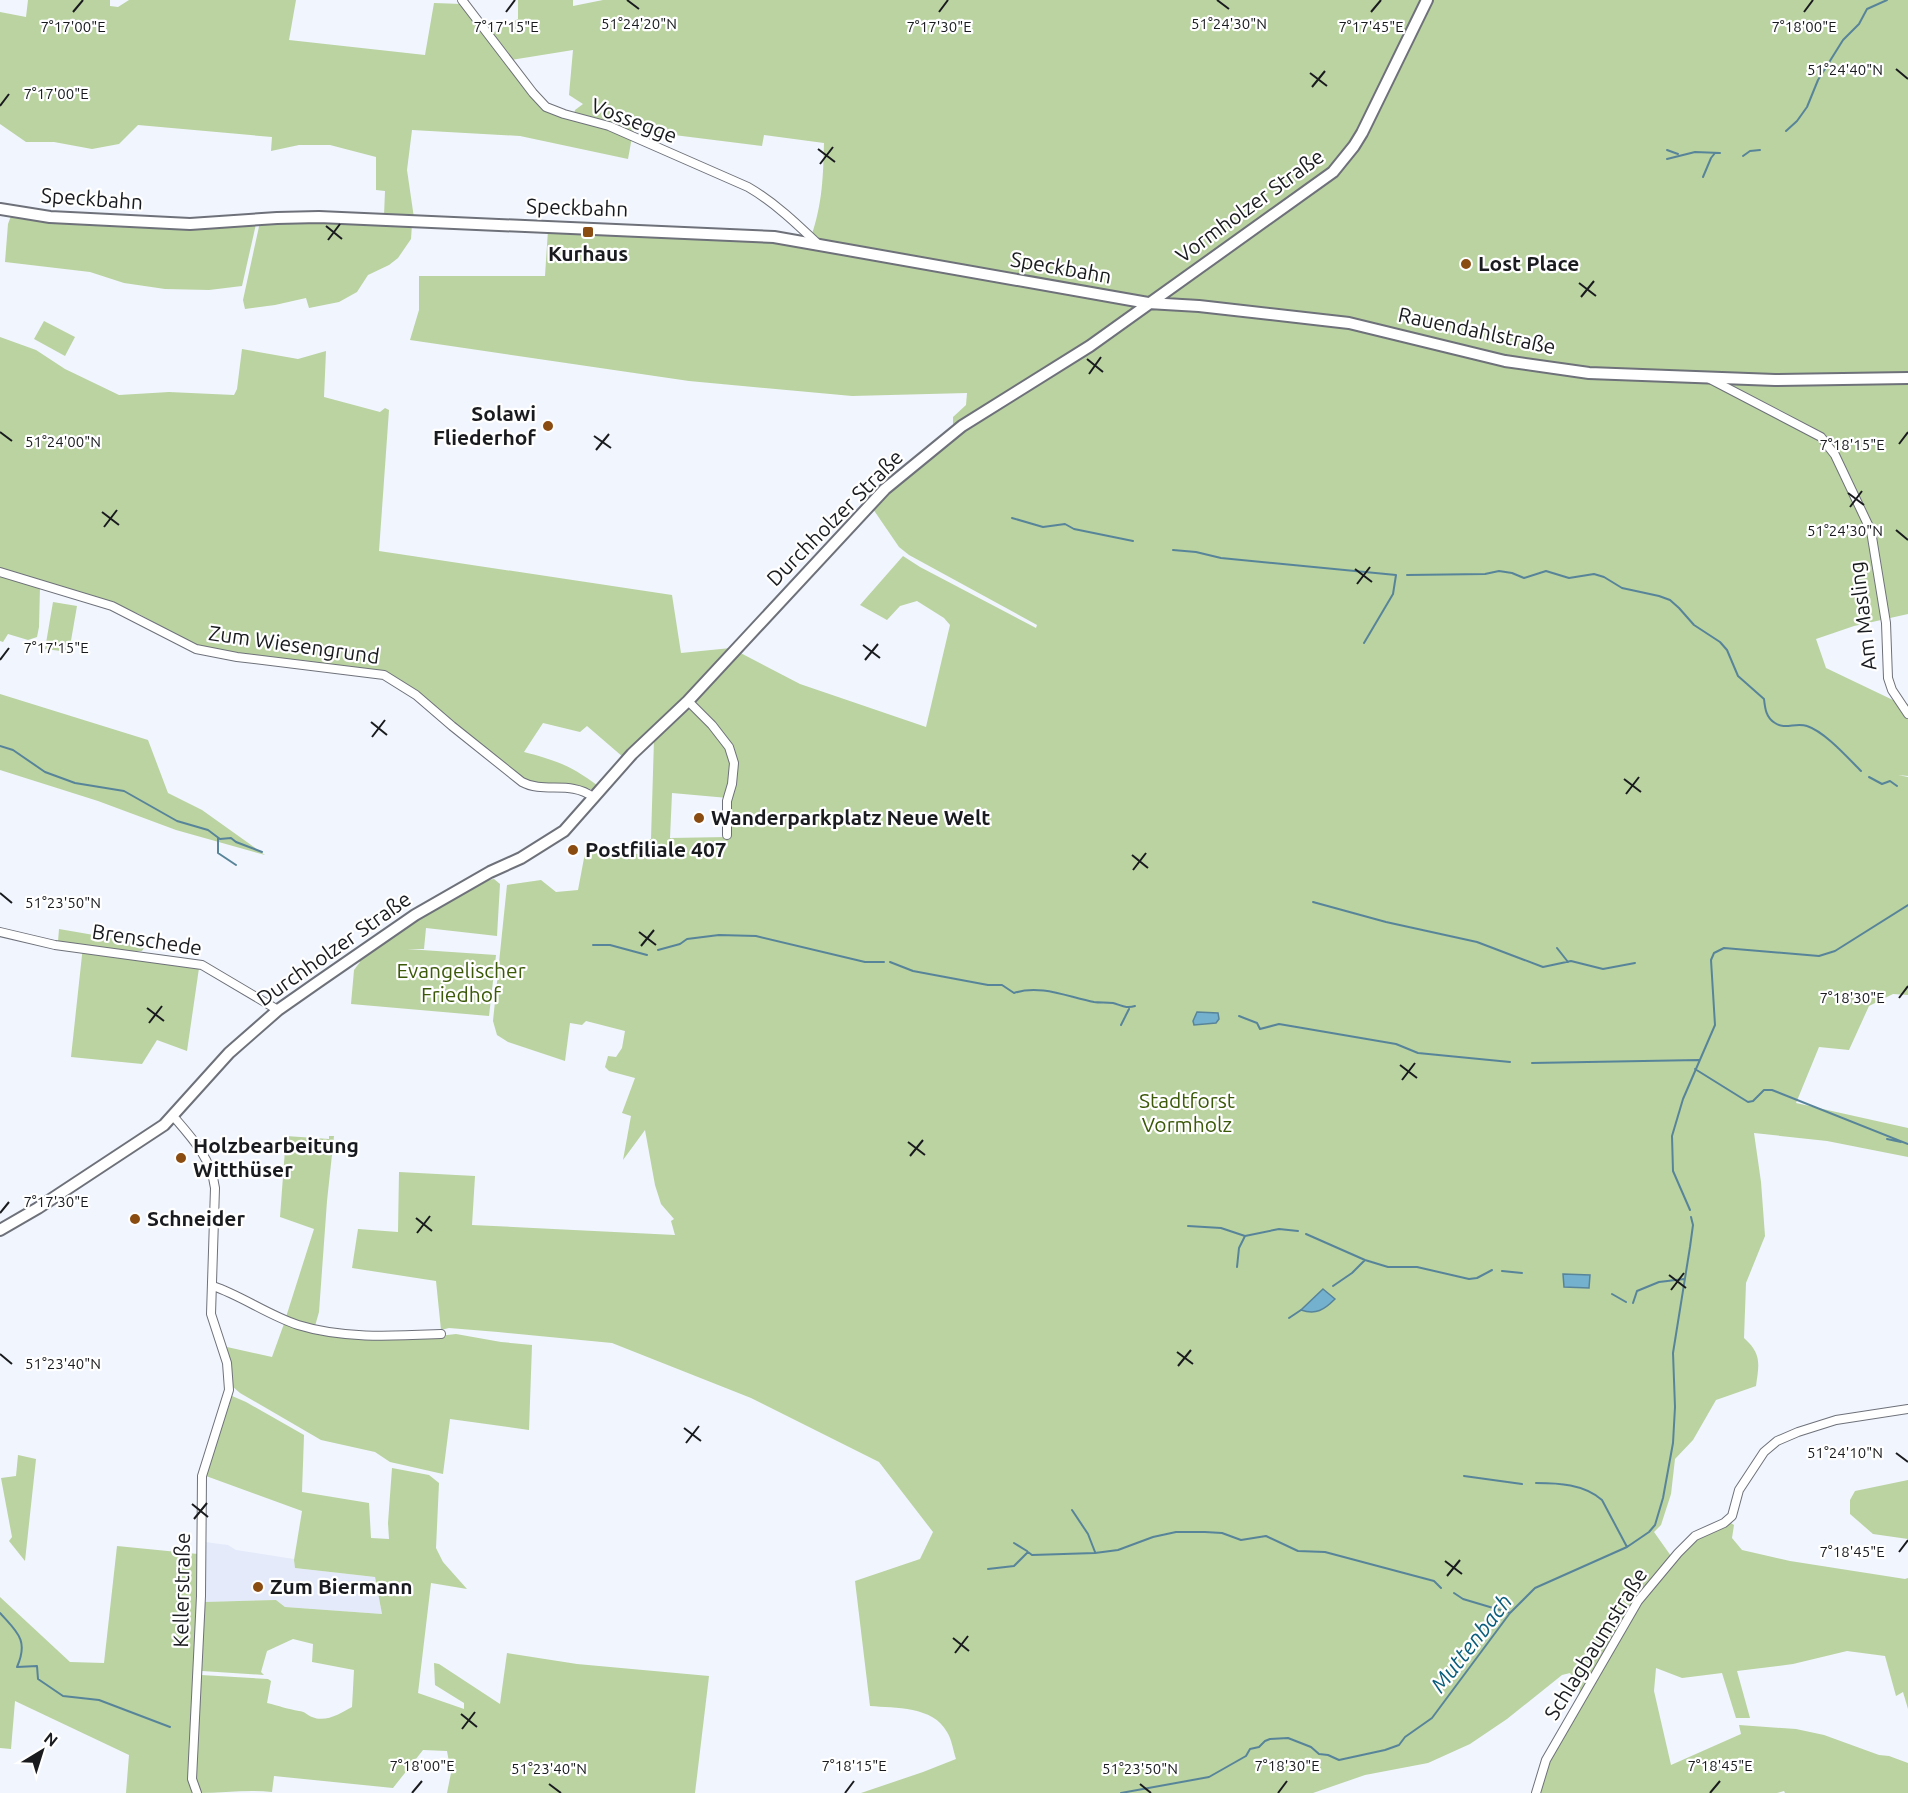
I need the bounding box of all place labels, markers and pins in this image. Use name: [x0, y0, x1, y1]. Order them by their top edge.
marker: Kurhaus: [581, 225, 595, 239]
place label: Kurhaus: [548, 241, 628, 265]
place label: Lost Place: [1478, 251, 1579, 275]
marker: Lost Place: [1459, 257, 1473, 271]
place label: Solawi Fliederhof: [433, 401, 536, 449]
marker: Solawi Fliederhof: [541, 419, 555, 433]
place label: Wanderparkplatz Neue Welt: [711, 805, 990, 829]
marker: Wanderparkplatz Neue Welt: [692, 811, 706, 825]
place label: Postfiliale 407: [585, 837, 727, 861]
marker: Postfiliale 407: [566, 843, 580, 857]
place label: Holzbearbeitung Witthüser: [193, 1133, 359, 1181]
marker: Holzbearbeitung Witthüser: [174, 1151, 188, 1165]
place label: Schneider: [147, 1206, 245, 1230]
marker: Schneider: [128, 1212, 142, 1226]
place label: Zum Biermann: [270, 1574, 412, 1598]
marker: Zum Biermann: [251, 1580, 265, 1594]

